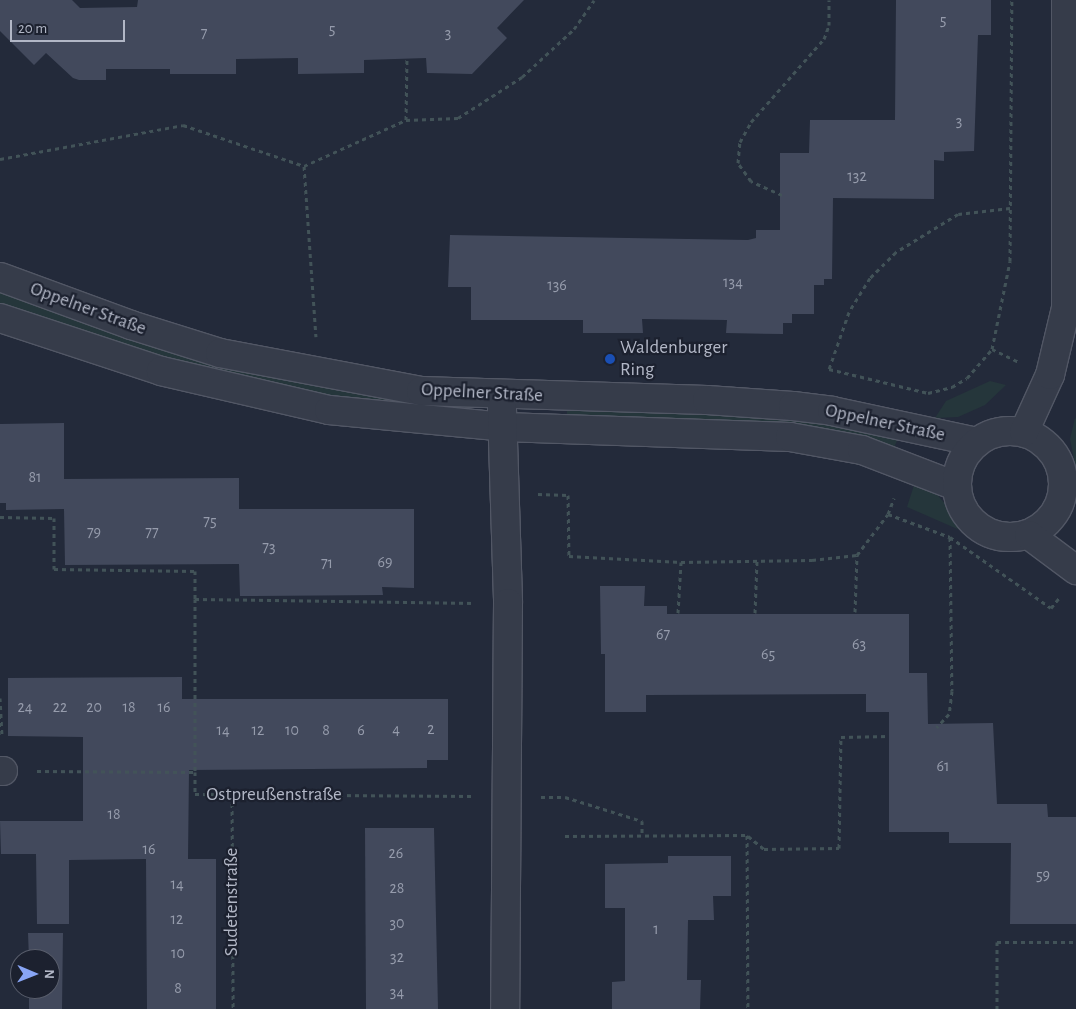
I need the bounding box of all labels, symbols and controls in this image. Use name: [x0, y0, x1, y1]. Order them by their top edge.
scale bar: [12, 10, 128, 42]
house number: 5: [940, 10, 946, 30]
house number: 5: [329, 19, 335, 39]
text: 20 m: [18, 21, 47, 36]
house number: 7: [201, 23, 207, 43]
house number: 3: [445, 23, 451, 43]
house number: 3: [956, 111, 962, 131]
house number: 132: [847, 166, 867, 186]
house number: 134: [723, 272, 743, 292]
house number: 136: [547, 275, 567, 295]
street label: Oppelner Straße: [27, 277, 149, 341]
place label: Waldenburger Ring: [620, 337, 727, 381]
marker: Waldenburger Ring: [604, 353, 616, 365]
street label: Oppelner Straße: [421, 378, 543, 408]
street label: Oppelner Straße: [823, 399, 947, 447]
house number: 81: [28, 467, 42, 487]
house number: 75: [203, 511, 217, 531]
house number: 79: [87, 522, 101, 542]
house number: 77: [145, 522, 159, 542]
house number: 73: [262, 537, 276, 557]
house number: 69: [377, 552, 393, 572]
house number: 71: [321, 553, 333, 573]
house number: 67: [656, 624, 670, 644]
house number: 63: [852, 634, 866, 654]
house number: 65: [761, 644, 775, 664]
house number: 24: [18, 697, 32, 717]
house number: 22: [53, 697, 67, 717]
house number: 20: [86, 697, 102, 717]
house number: 18: [122, 697, 136, 717]
house number: 16: [157, 697, 171, 717]
house number: 4: [392, 719, 400, 739]
house number: 2: [427, 719, 435, 739]
house number: 14: [216, 720, 230, 740]
house number: 12: [252, 720, 264, 740]
house number: 10: [285, 720, 299, 740]
house number: 8: [322, 720, 330, 740]
house number: 6: [357, 720, 365, 740]
house number: 61: [936, 756, 950, 776]
street label: Ostpreußenstraße: [206, 784, 342, 806]
house number: 18: [107, 804, 121, 824]
house number: 16: [142, 839, 156, 859]
house number: 26: [389, 843, 403, 863]
street label: Sudetenstraße: [221, 848, 243, 956]
house number: 59: [1036, 865, 1050, 885]
house number: 14: [170, 874, 184, 894]
house number: 28: [390, 878, 404, 898]
house number: 12: [171, 909, 183, 929]
house number: 30: [389, 913, 405, 933]
house number: 1: [653, 919, 659, 939]
house number: 10: [171, 943, 185, 963]
house number: 32: [390, 947, 404, 967]
north arrow: [10, 949, 60, 999]
text: N: [42, 969, 56, 979]
house number: 8: [174, 978, 182, 998]
house number: 34: [390, 982, 404, 1002]

